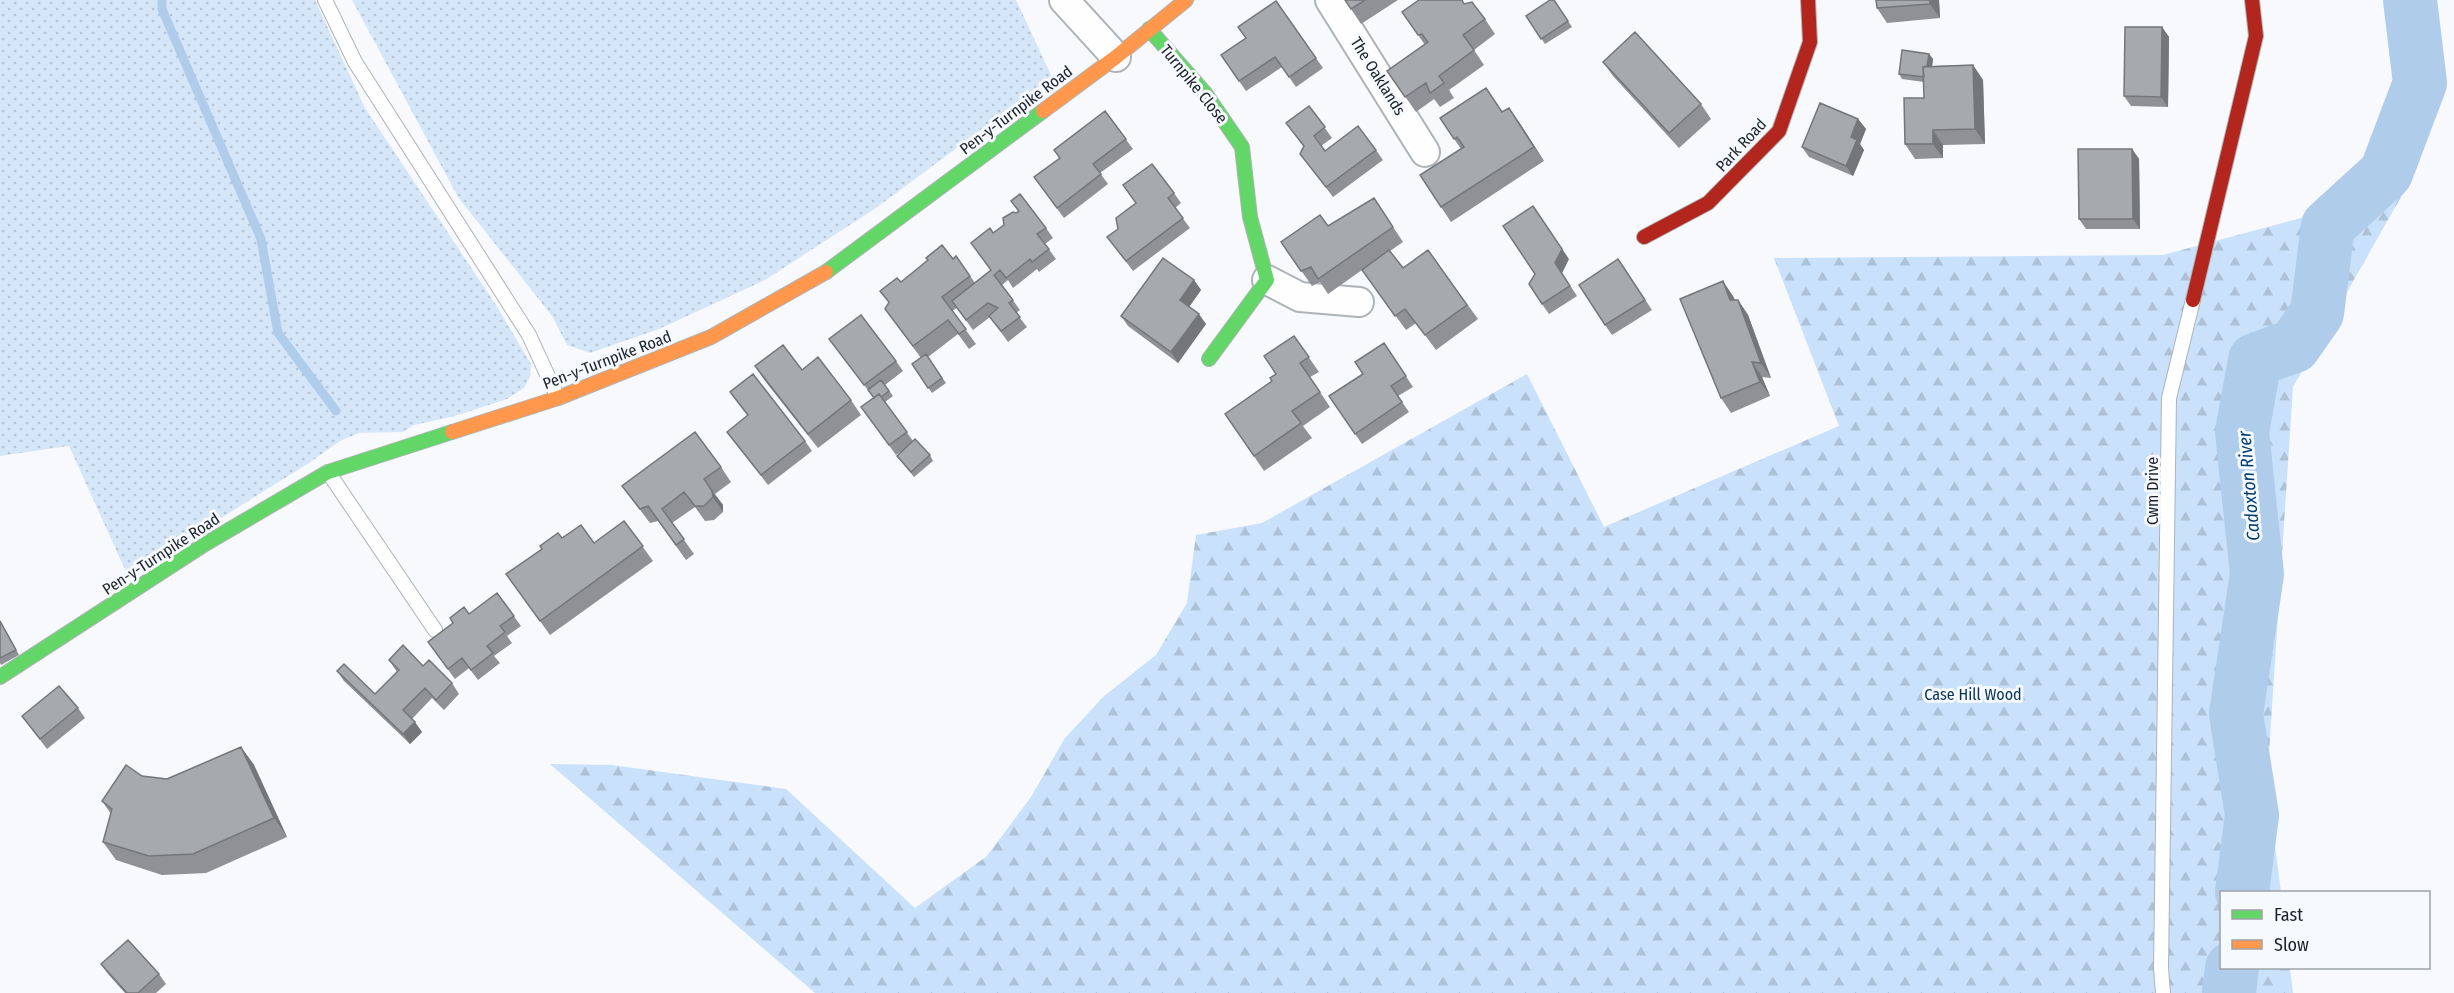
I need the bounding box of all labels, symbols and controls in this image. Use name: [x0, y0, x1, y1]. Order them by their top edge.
street label: The Oaklands: [1346, 33, 1410, 119]
street label: Turnpike Close: [1156, 41, 1232, 127]
street label: Pen-y-Turnpike Road: [956, 62, 1076, 158]
street label: Park Road: [1712, 115, 1770, 175]
street label: Pen-y-Turnpike Road: [540, 327, 674, 393]
water label: Cadoxton River: [2233, 429, 2265, 542]
street label: Cwm Drive: [2143, 457, 2162, 525]
street label: Pen-y-Turnpike Road: [99, 509, 223, 599]
park label: Case Hill Wood: [1924, 685, 2022, 704]
legend: [2220, 891, 2430, 969]
text: Fast: [2274, 904, 2303, 926]
text: Slow: [2274, 934, 2309, 956]

